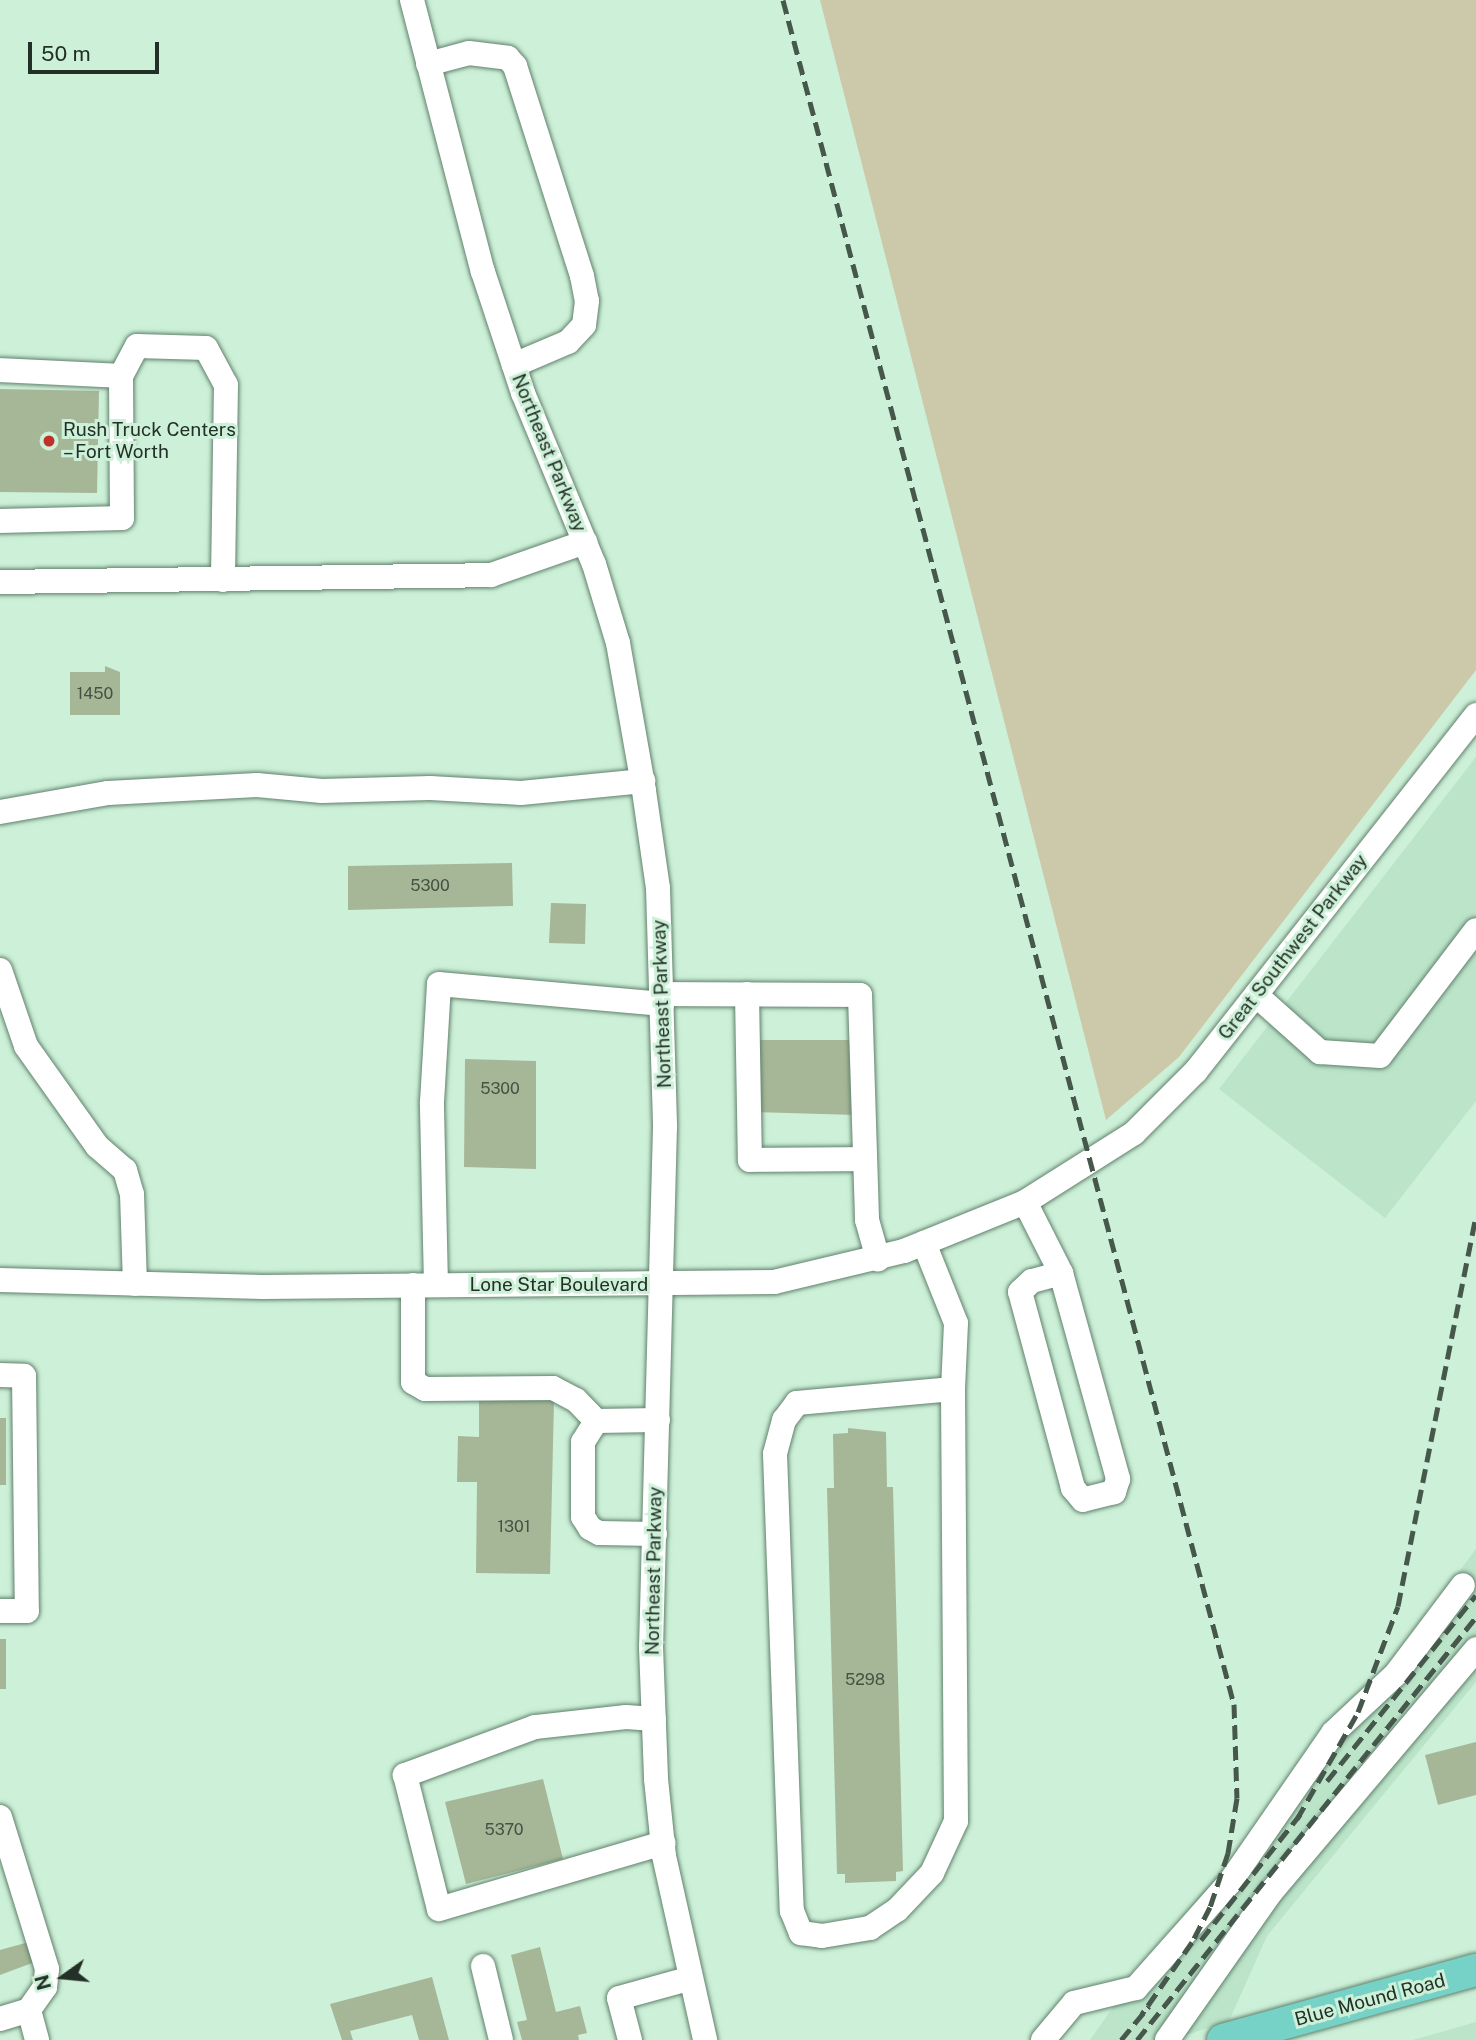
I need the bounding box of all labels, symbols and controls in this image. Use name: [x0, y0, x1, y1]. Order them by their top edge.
scale bar: [32, 28, 163, 72]
text: 50 m: [41, 41, 91, 66]
street label: Northeast Parkway: [507, 371, 591, 535]
place label: Rush Truck Centers – Fort Worth: [63, 419, 236, 463]
marker: Rush Truck Centers – Fort Worth: [41, 433, 57, 449]
house number: 1450: [77, 684, 113, 704]
street label: Great Southwest Parkway: [1214, 850, 1372, 1044]
house number: 5300: [410, 876, 450, 896]
street label: Northeast Parkway: [648, 919, 676, 1089]
house number: 5300: [480, 1079, 520, 1099]
street label: Lone Star Boulevard: [470, 1274, 648, 1296]
street label: Northeast Parkway: [641, 1487, 667, 1655]
house number: 1301: [498, 1517, 530, 1537]
house number: 5298: [845, 1670, 885, 1690]
house number: 5370: [484, 1820, 524, 1840]
north arrow: [28, 1942, 98, 2012]
street label: Blue Mound Road: [1292, 1969, 1448, 2031]
text: N: [30, 1972, 55, 1992]

